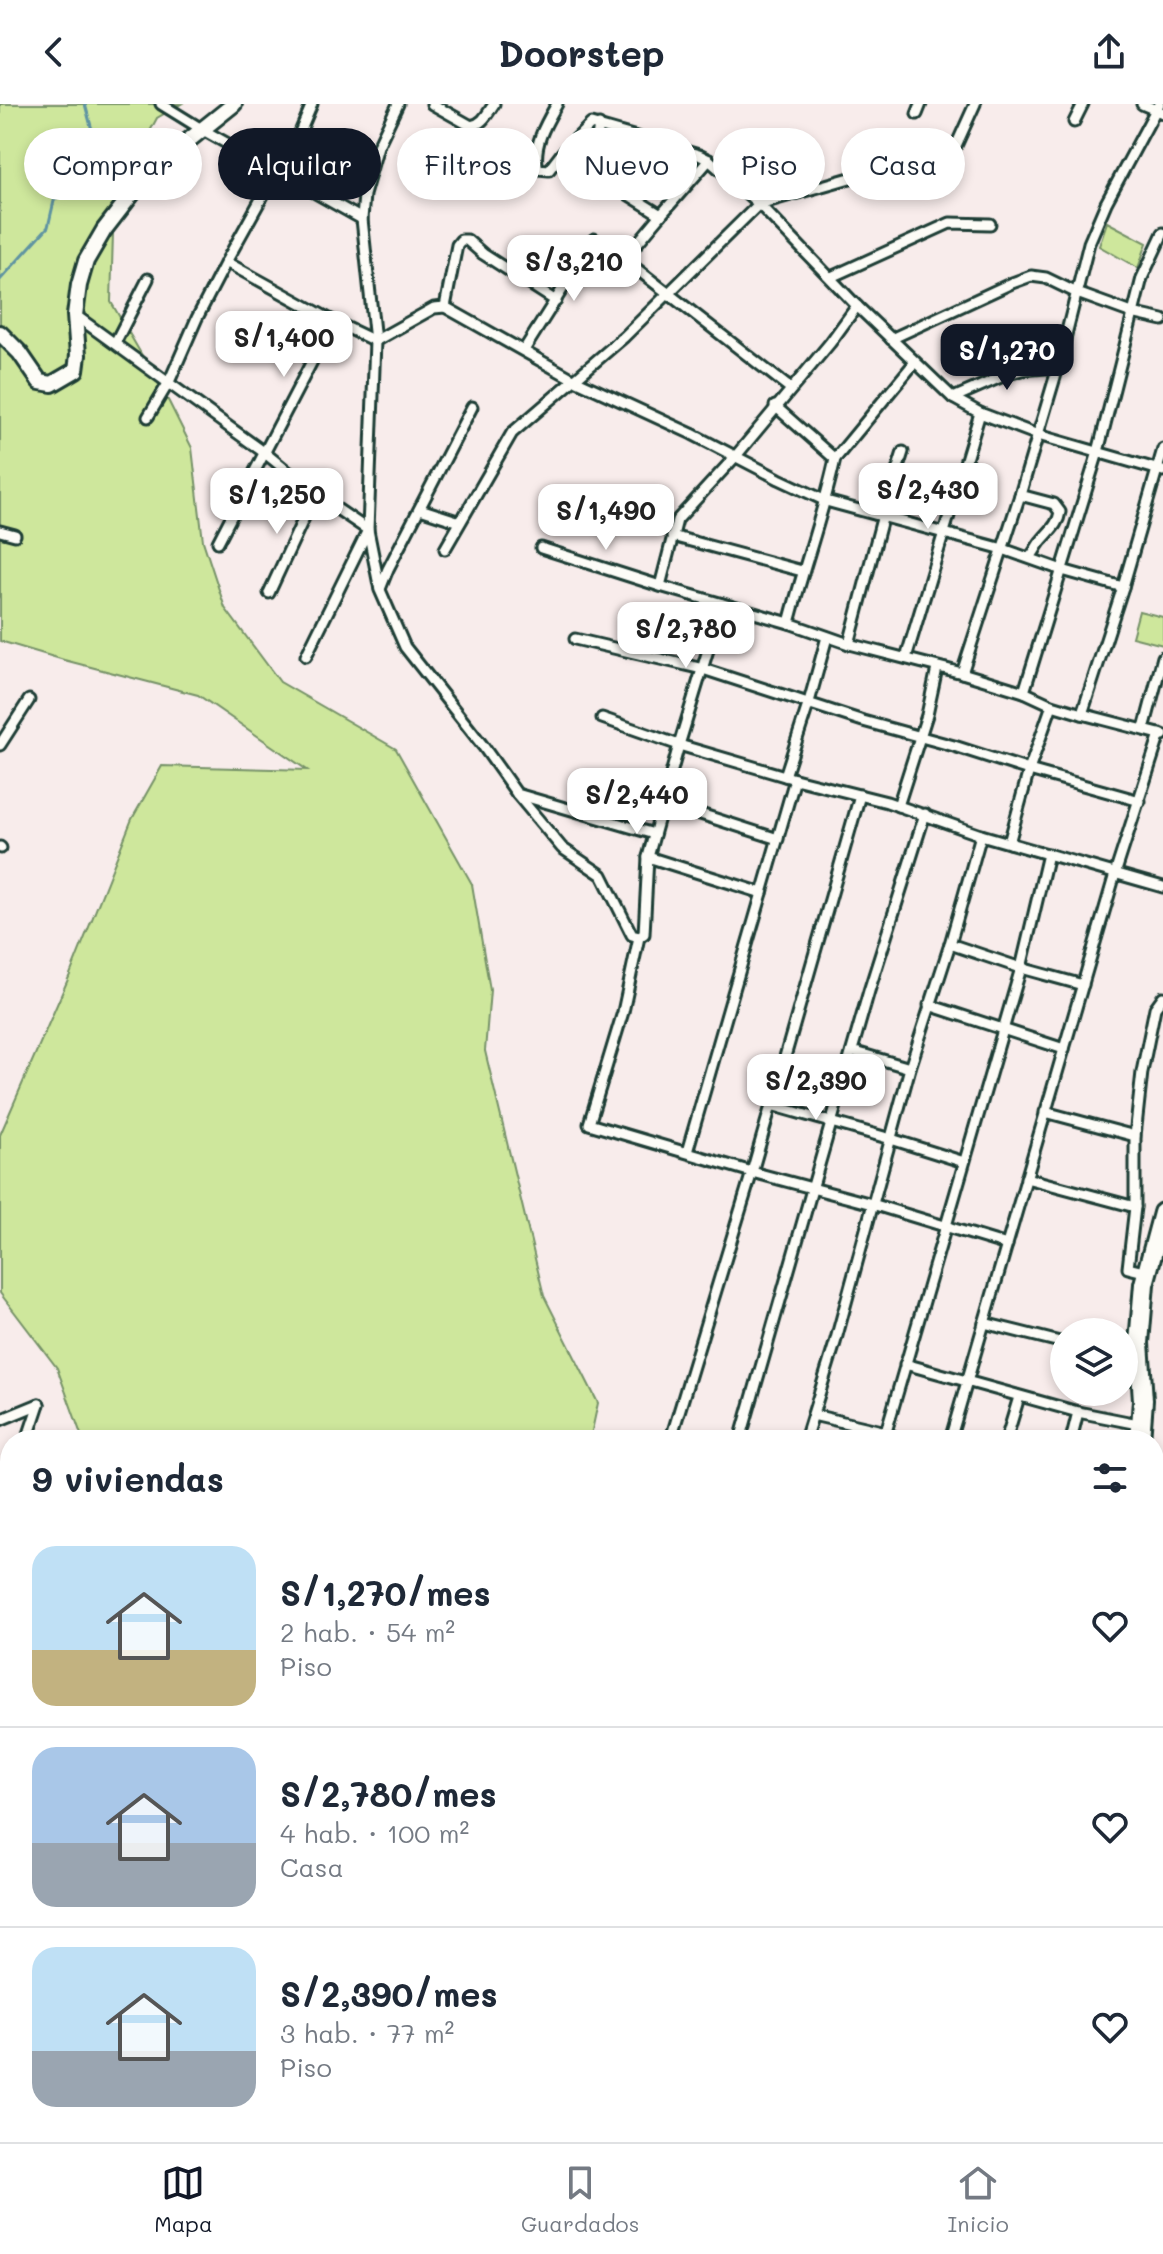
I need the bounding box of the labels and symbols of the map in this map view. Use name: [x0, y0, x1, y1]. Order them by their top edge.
pin: S/3,210: [500, 235, 648, 303]
pin: S/1,400: [210, 311, 358, 379]
pin: S/1,270: [933, 324, 1081, 392]
pin: S/2,430: [854, 463, 1002, 531]
pin: S/1,250: [203, 468, 351, 536]
pin: S/1,490: [532, 484, 680, 552]
pin: S/2,780: [612, 602, 760, 670]
pin: S/2,440: [563, 768, 711, 836]
pin: S/2,390: [742, 1054, 890, 1122]

